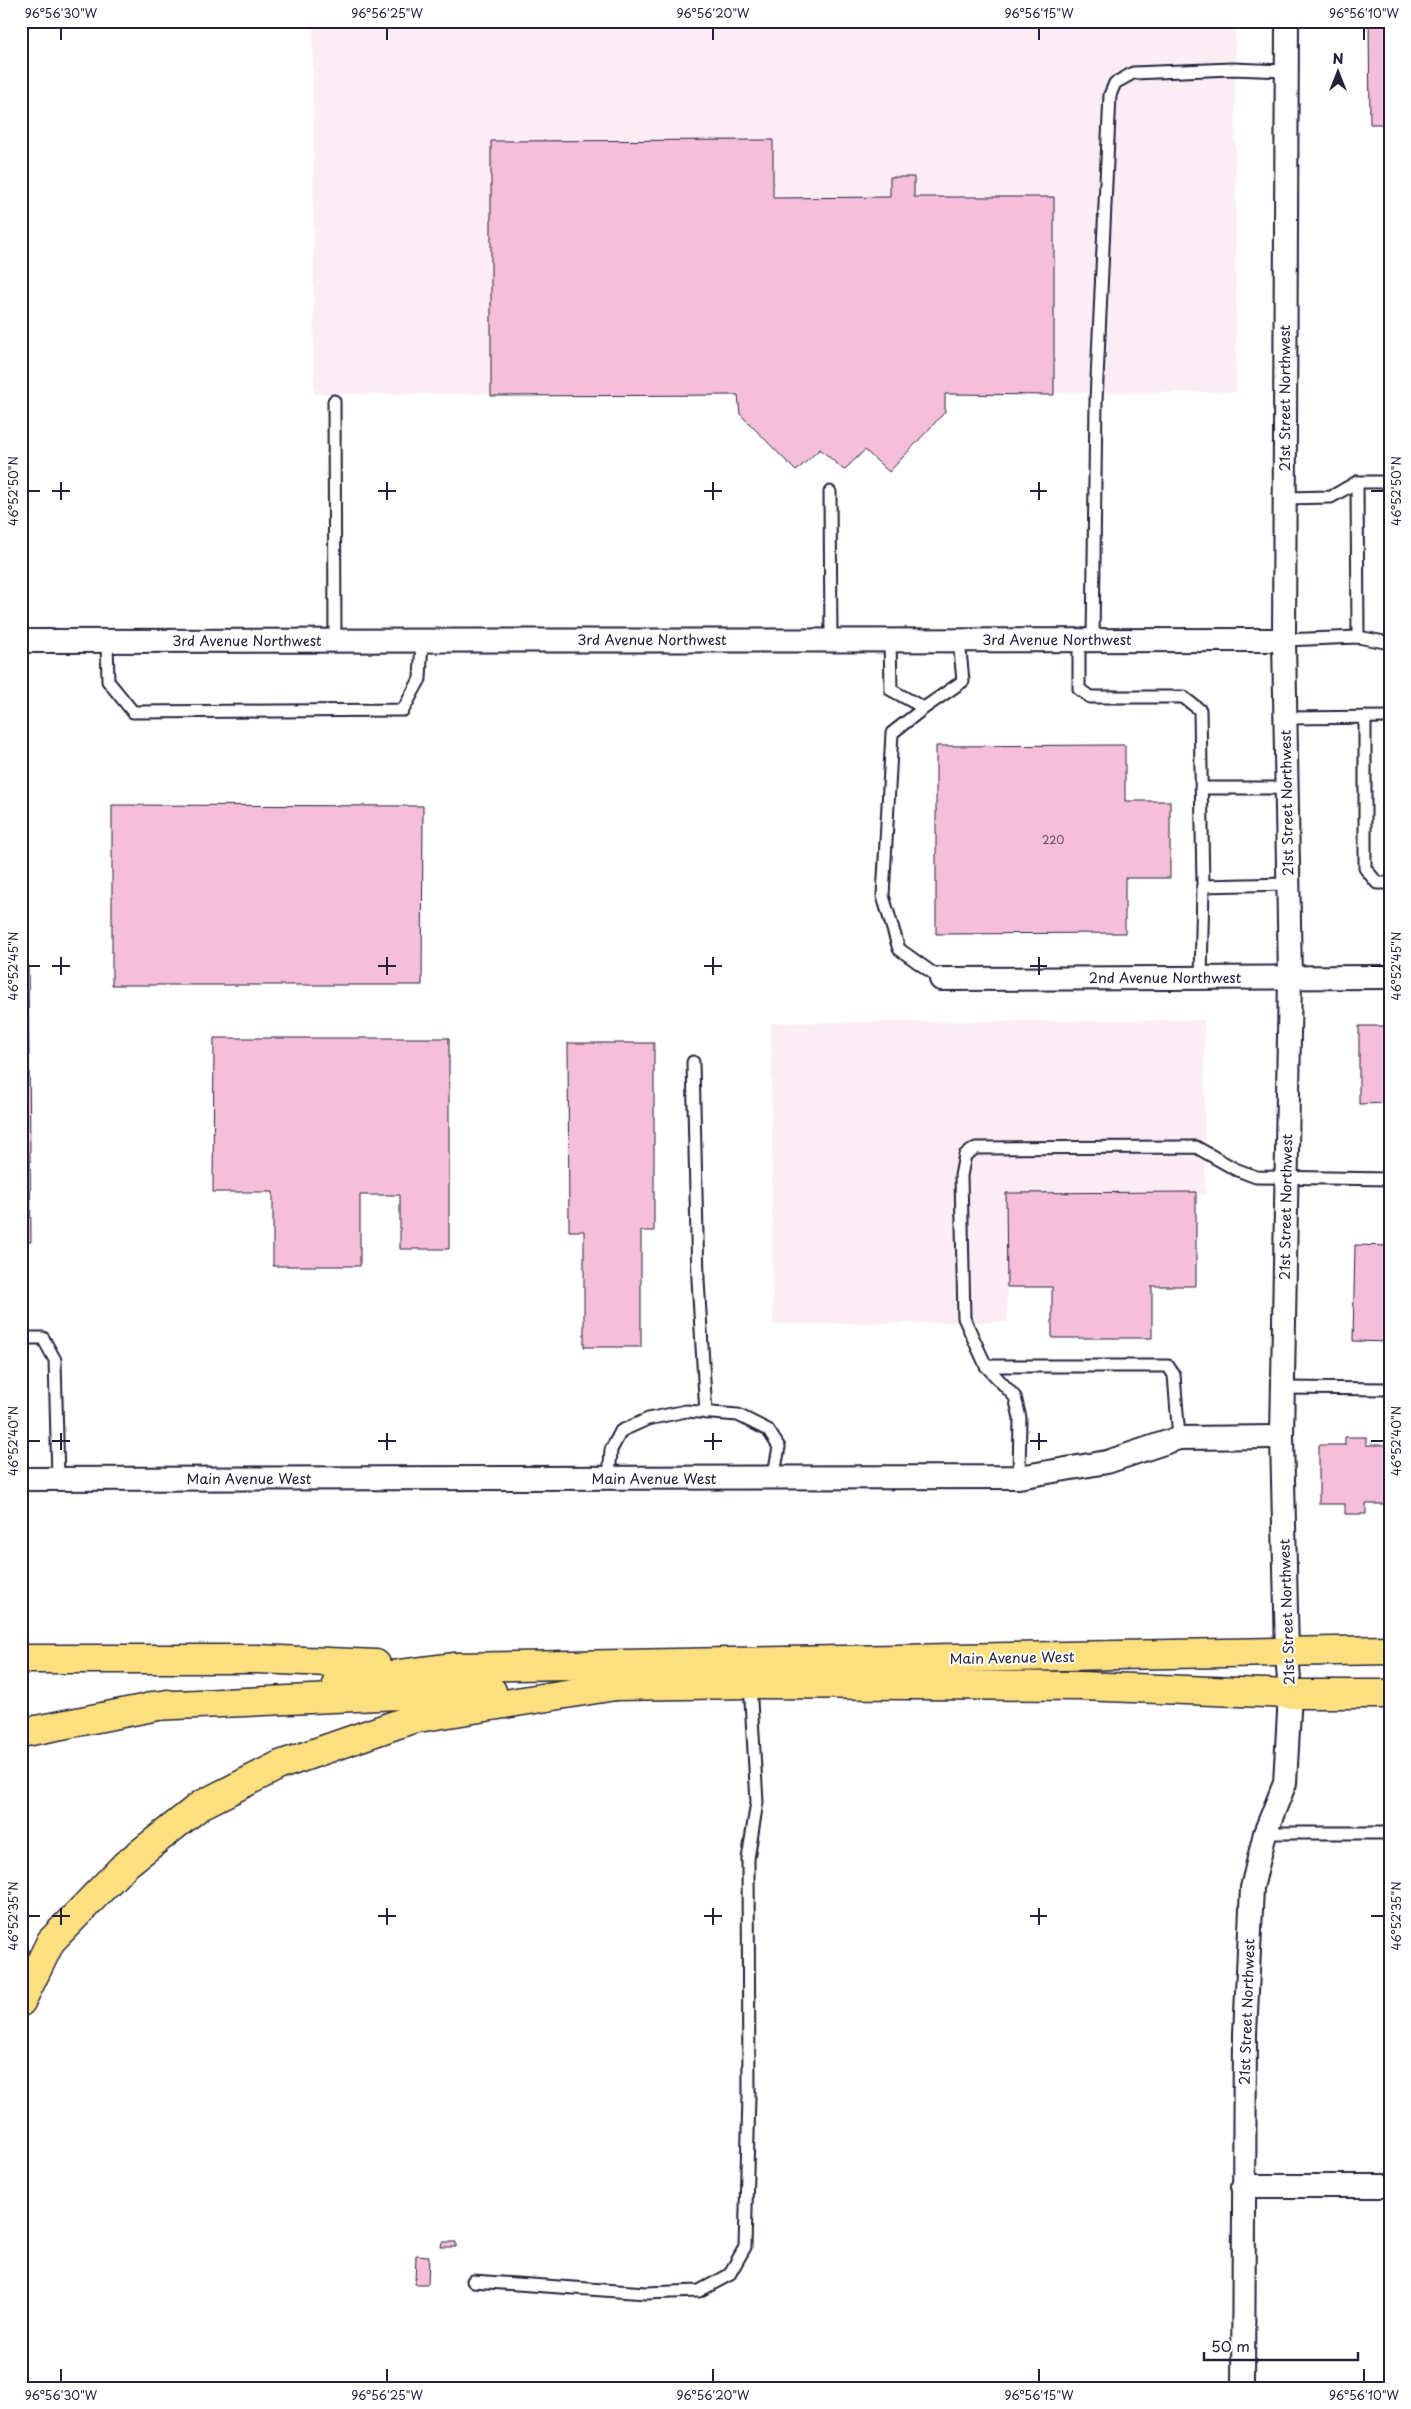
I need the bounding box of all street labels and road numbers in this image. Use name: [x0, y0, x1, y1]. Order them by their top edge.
street label: 21st Street Northwest: [1274, 324, 1295, 471]
street label: 3rd Avenue Northwest: [577, 629, 727, 650]
street label: 3rd Avenue Northwest: [982, 629, 1132, 650]
street label: 3rd Avenue Northwest: [172, 630, 322, 651]
street label: 21st Street Northwest: [1275, 729, 1298, 876]
street label: 2nd Avenue Northwest: [1089, 967, 1242, 988]
street label: 21st Street Northwest: [1274, 1133, 1297, 1280]
street label: Main Avenue West: [187, 1468, 312, 1489]
street label: Main Avenue West: [592, 1468, 717, 1489]
street label: 21st Street Northwest: [1273, 1538, 1300, 1686]
street label: Main Avenue West: [949, 1646, 1075, 1669]
street label: 21st Street Northwest: [1233, 1938, 1260, 2086]

